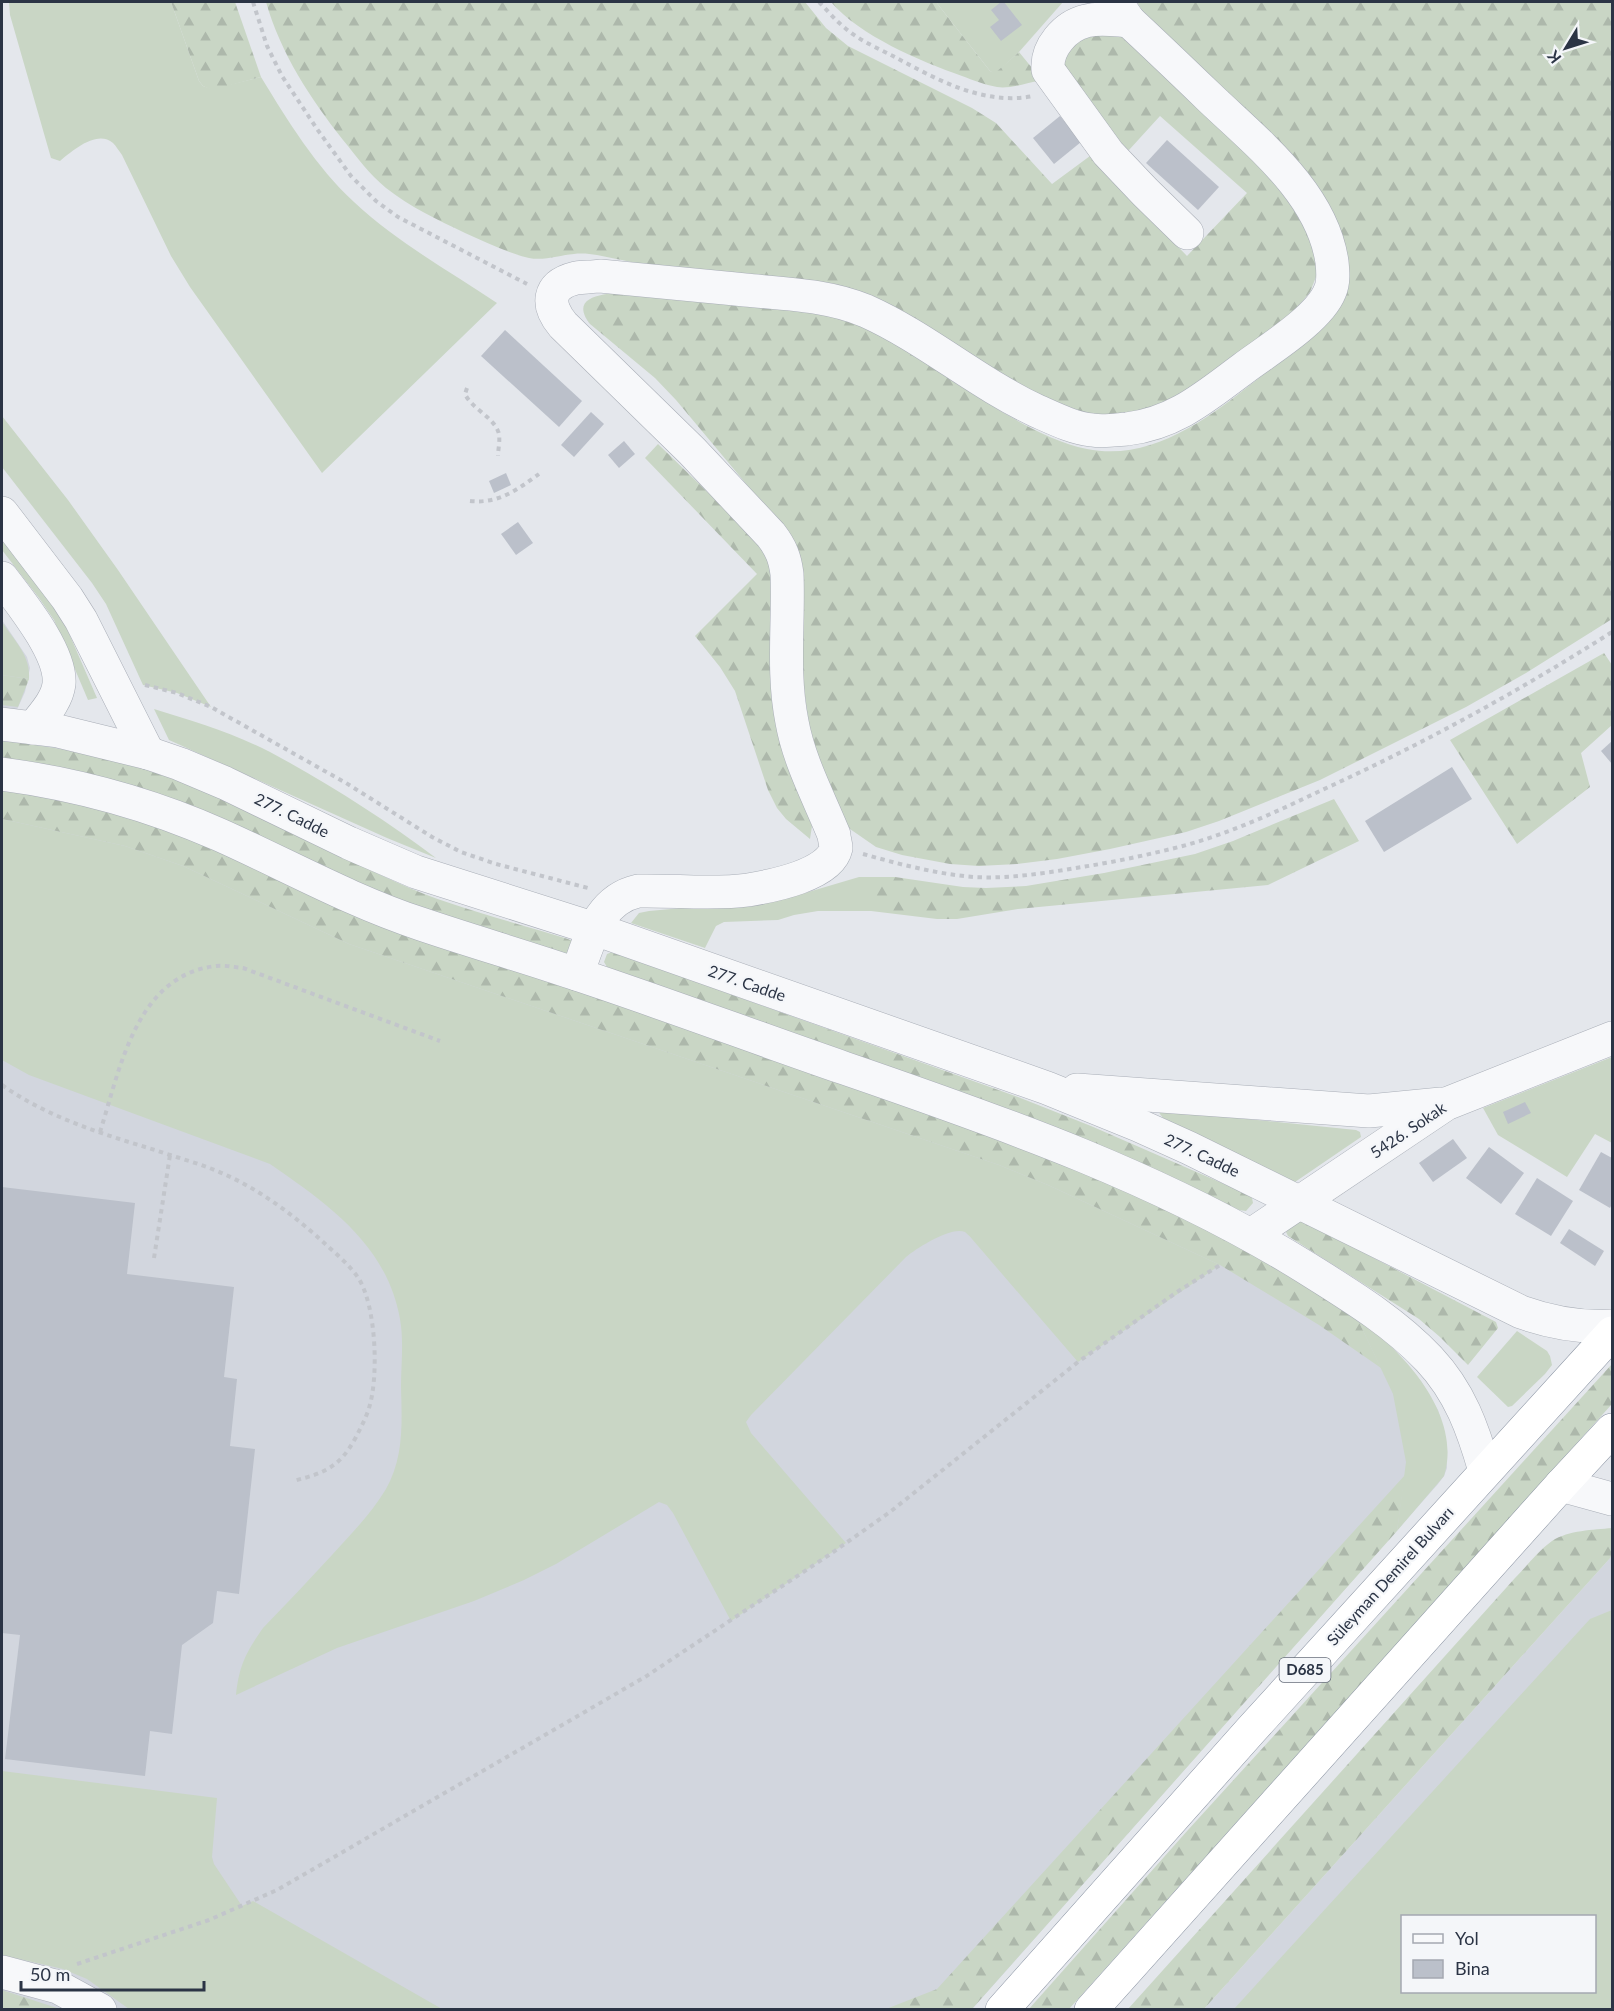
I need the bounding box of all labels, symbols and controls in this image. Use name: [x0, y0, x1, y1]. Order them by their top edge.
north arrow: [1536, 18, 1596, 78]
text: K: [1542, 47, 1565, 68]
street label: 277. Cadde: [252, 788, 333, 841]
street label: 277. Cadde: [706, 960, 788, 1005]
street label: 5426. Sokak: [1366, 1097, 1450, 1162]
street label: 277. Cadde: [1162, 1129, 1243, 1180]
street label: Süleyman Demirel Bulvarı: [1322, 1503, 1457, 1649]
road number: D685: [1280, 1658, 1330, 1682]
legend: [1401, 1915, 1596, 1993]
text: Yol: [1455, 1927, 1479, 1949]
scale bar: [21, 1954, 204, 1992]
text: Bina: [1455, 1957, 1490, 1979]
text: 50 m: [30, 1963, 70, 1985]

